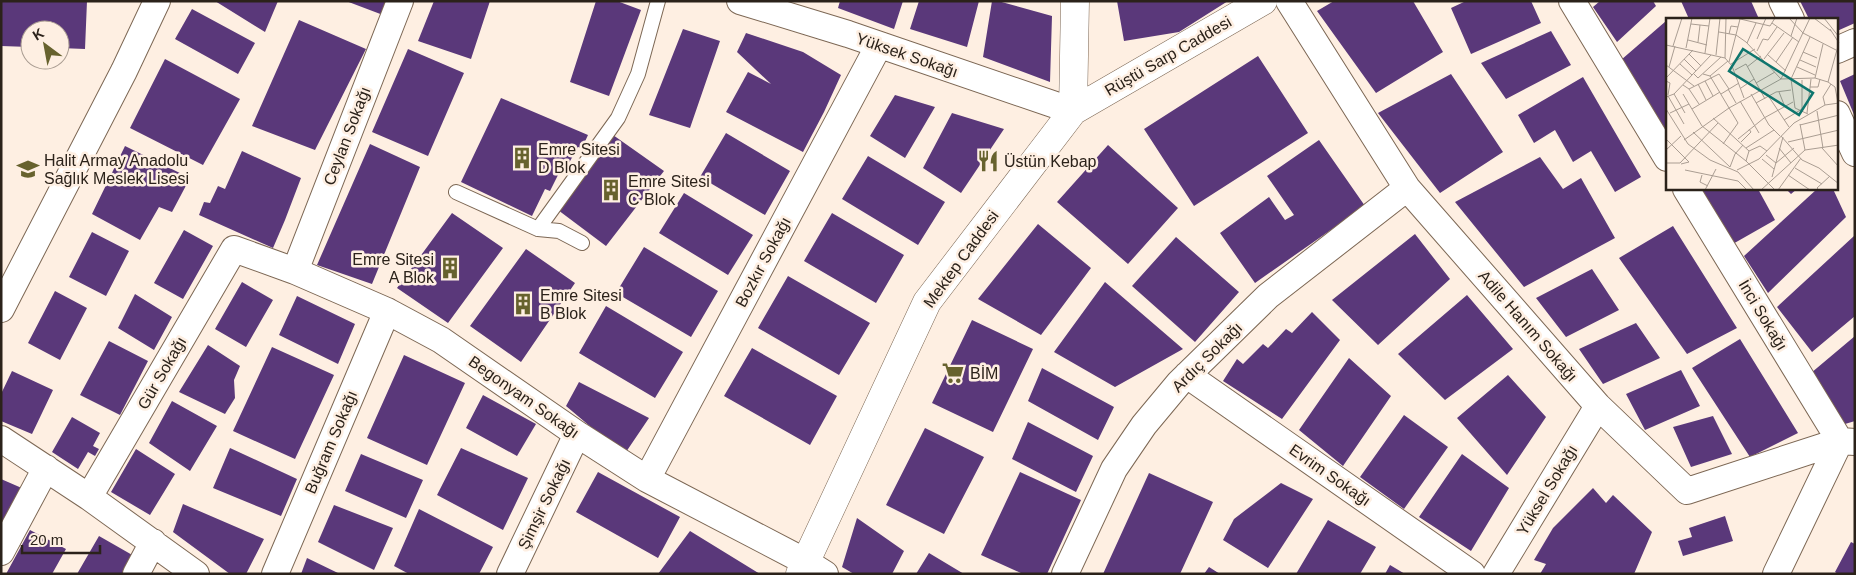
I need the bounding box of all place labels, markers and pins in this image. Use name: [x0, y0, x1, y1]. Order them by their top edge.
place label: Emre Sitesi D Blok: [538, 141, 620, 176]
building icon: Emre Sitesi D Blok: [509, 145, 535, 171]
restaurant icon: Üstün Kebap: [975, 148, 1001, 174]
place label: Halit Armay Anadolu Sağlık Meslek Lisesi: [44, 152, 189, 187]
place label: Üstün Kebap: [1004, 153, 1097, 170]
school or university icon: Halit Armay Anadolu Sağlık Meslek Lisesi: [15, 156, 41, 182]
place label: Emre Sitesi C Blok: [628, 173, 710, 208]
building icon: Emre Sitesi C Blok: [598, 177, 624, 203]
place label: Emre Sitesi A Blok: [352, 251, 435, 286]
building icon: Emre Sitesi A Blok: [437, 255, 463, 281]
place label: Emre Sitesi B Blok: [540, 287, 622, 322]
building icon: Emre Sitesi B Blok: [510, 291, 536, 317]
supermarket icon: BİM: [940, 360, 966, 386]
place label: BİM: [970, 364, 998, 382]

